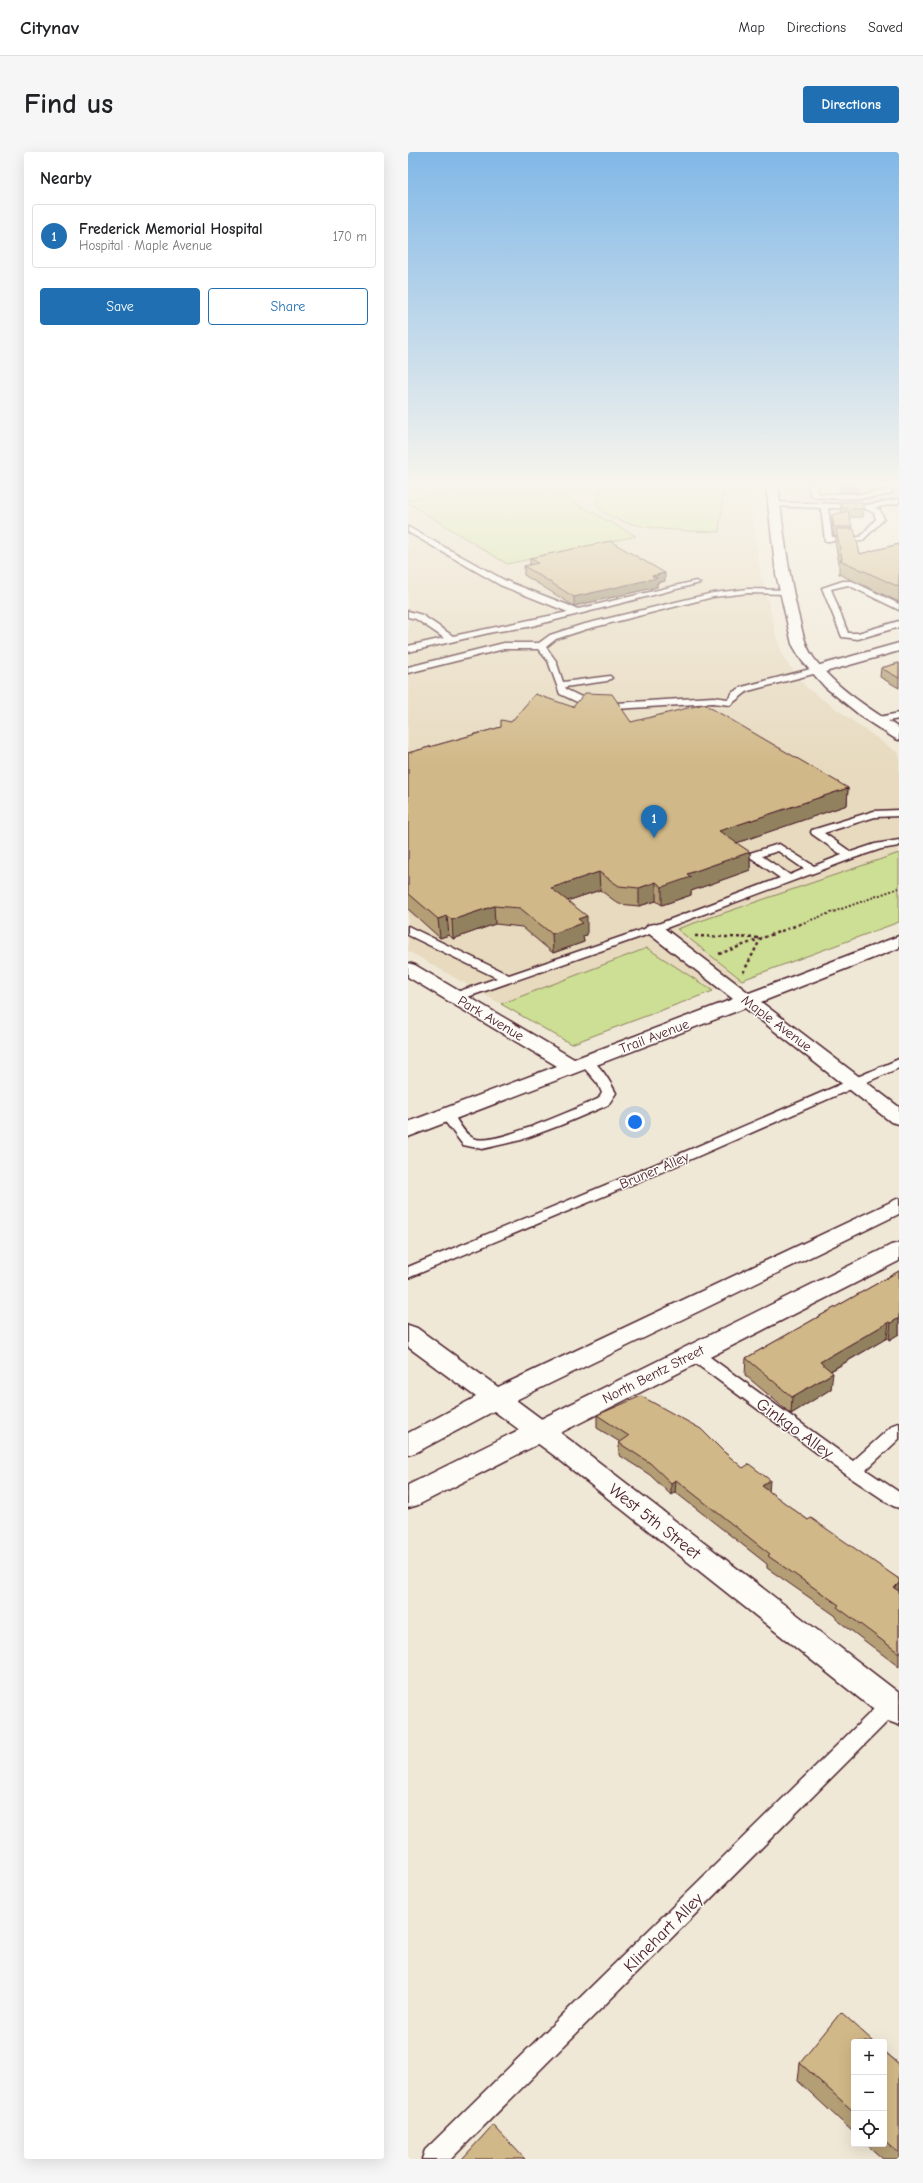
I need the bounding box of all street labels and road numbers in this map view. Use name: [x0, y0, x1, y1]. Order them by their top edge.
street label: Maple Avenue: [738, 991, 815, 1055]
street label: Park Avenue: [455, 992, 527, 1045]
street label: Trail Avenue: [617, 1015, 691, 1058]
street label: Bruner Alley: [617, 1148, 692, 1193]
street label: North Bentz Street: [600, 1341, 708, 1407]
street label: Ginkgo Alley: [753, 1394, 837, 1463]
street label: West 5th Street: [605, 1480, 705, 1564]
street label: Klinehart Alley: [620, 1889, 707, 1976]

